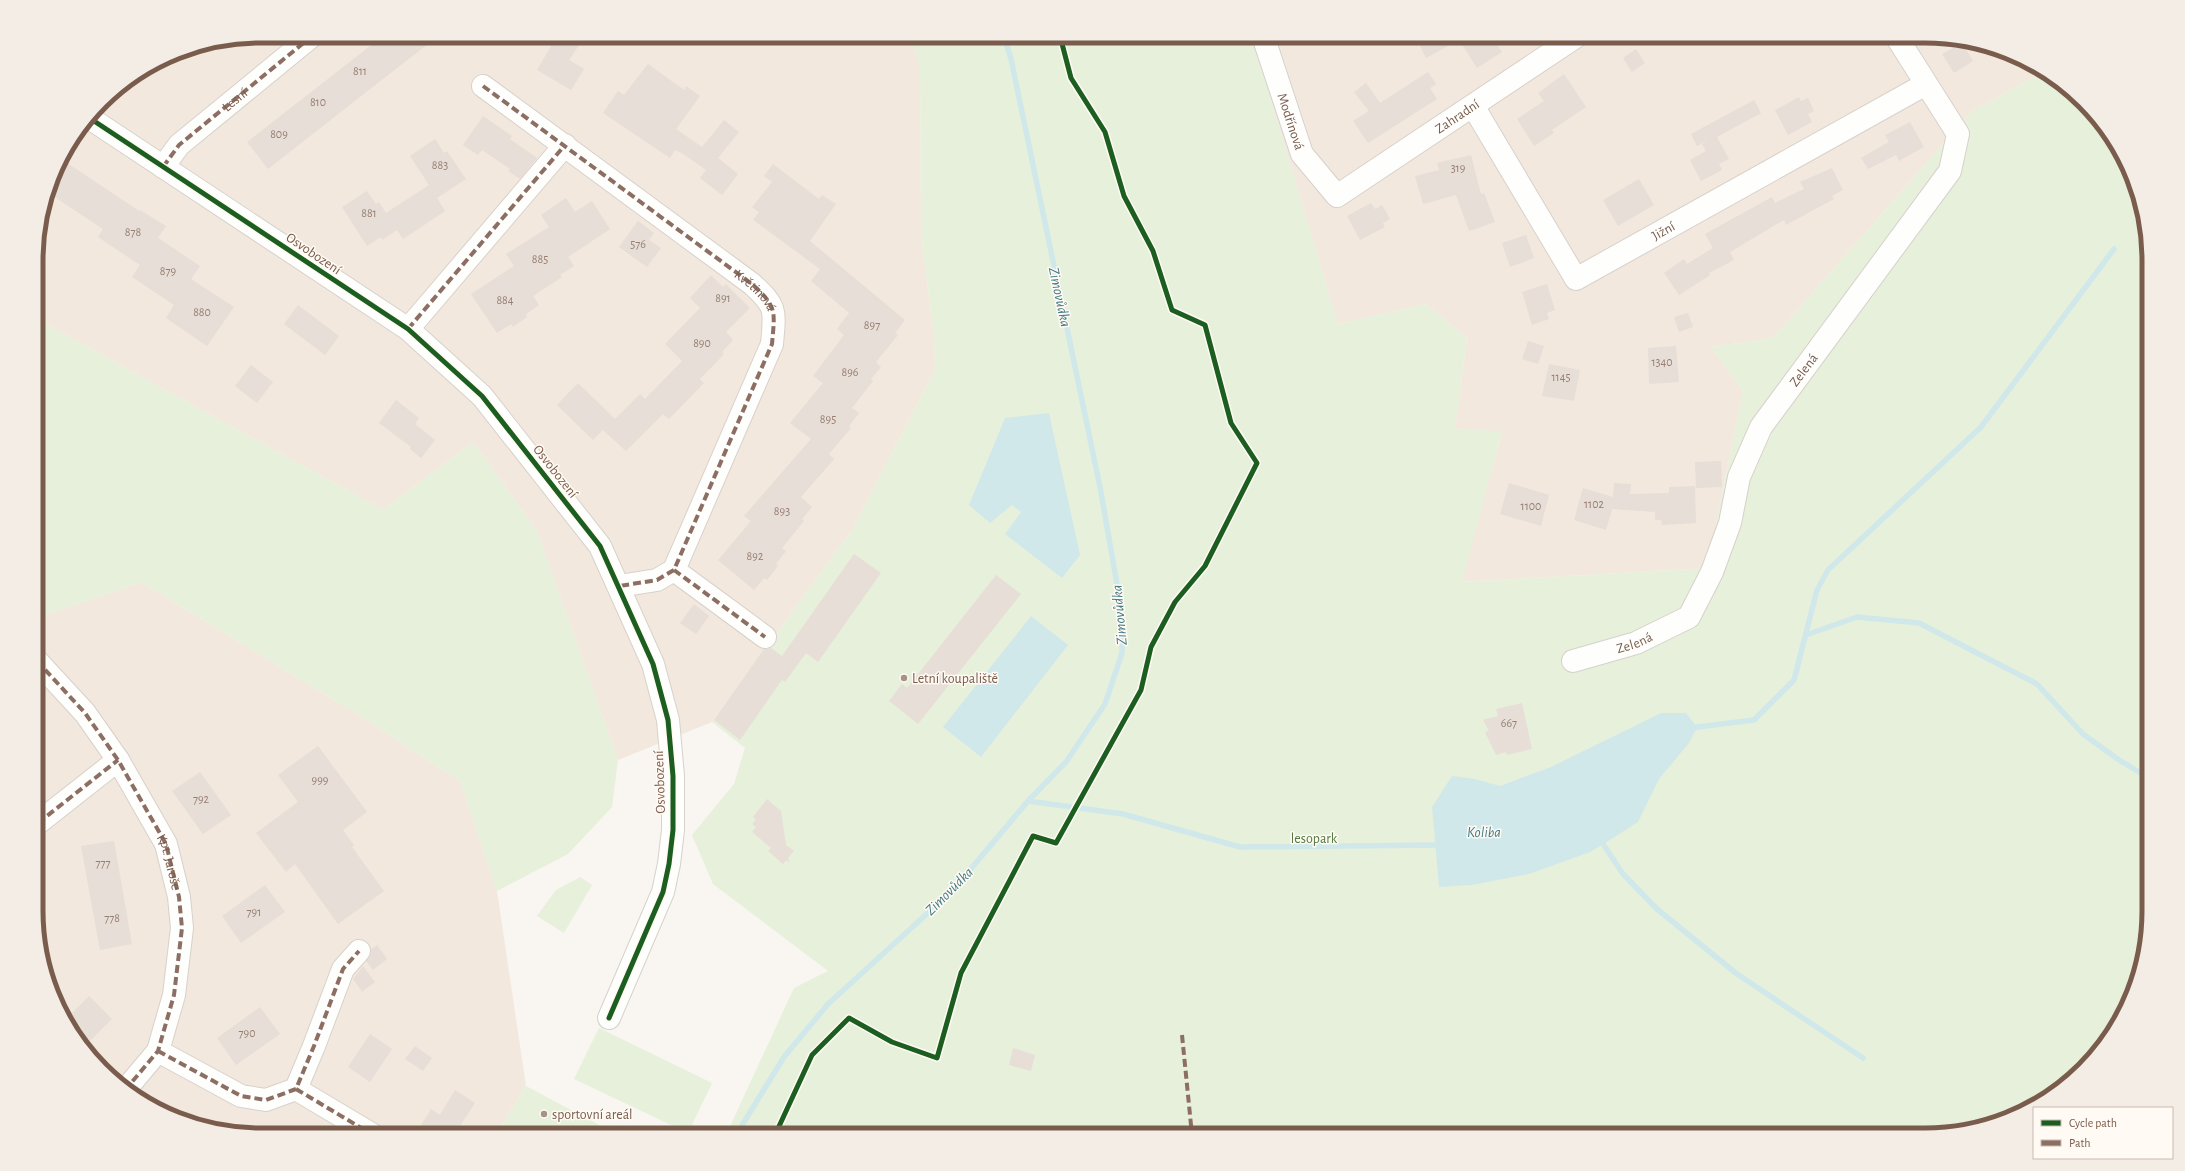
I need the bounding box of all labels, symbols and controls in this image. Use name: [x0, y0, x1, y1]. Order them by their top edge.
house number: 811: [353, 65, 367, 77]
street label: Lesní: [220, 86, 251, 115]
street label: Modřínová: [1274, 92, 1306, 152]
house number: 810: [310, 96, 326, 108]
street label: Zahradní: [1433, 97, 1483, 137]
house number: 809: [270, 128, 288, 140]
house number: 883: [432, 159, 448, 171]
house number: 319: [1451, 162, 1466, 174]
house number: 881: [361, 207, 377, 219]
street label: Jižní: [1650, 219, 1678, 243]
house number: 878: [125, 226, 141, 238]
street label: Osvobození: [283, 230, 344, 278]
house number: 576: [630, 238, 646, 250]
house number: 885: [532, 253, 548, 265]
house number: 879: [160, 265, 177, 277]
water label: Zimovůdka: [1046, 266, 1073, 328]
street label: Květinová: [731, 267, 779, 314]
house number: 891: [715, 292, 731, 304]
house number: 884: [496, 294, 514, 306]
house number: 880: [193, 306, 211, 318]
house number: 897: [864, 319, 880, 331]
house number: 890: [693, 337, 711, 349]
street label: Zelená: [1787, 351, 1821, 389]
house number: 1340: [1651, 356, 1673, 368]
house number: 896: [842, 366, 859, 378]
house number: 1145: [1551, 371, 1571, 383]
house number: 895: [820, 413, 836, 425]
street label: Osvobození: [530, 442, 581, 501]
house number: 1102: [1584, 498, 1605, 510]
house number: 1100: [1521, 500, 1541, 512]
house number: 893: [774, 505, 790, 517]
house number: 892: [747, 550, 764, 562]
water label: Zimovůdka: [1109, 584, 1130, 646]
street label: Zelená: [1615, 630, 1655, 656]
place label: Letní koupaliště: [912, 672, 998, 686]
marker: Letní koupaliště: [899, 673, 909, 683]
house number: 667: [1501, 717, 1517, 729]
street label: Osvobození: [652, 750, 668, 814]
house number: 999: [312, 774, 329, 786]
house number: 792: [193, 793, 210, 805]
water label: Koliba: [1467, 825, 1501, 840]
street label: Kpt. Jaroše: [154, 832, 183, 891]
park label: lesopark: [1291, 832, 1338, 846]
house number: 777: [95, 857, 111, 869]
water label: Zimovůdka: [923, 865, 976, 918]
house number: 791: [247, 906, 261, 918]
house number: 778: [104, 912, 120, 924]
house number: 790: [239, 1027, 255, 1039]
legend: [2033, 1107, 2173, 1159]
place label: sportovní areál: [552, 1108, 633, 1122]
marker: sportovní areál: [539, 1109, 549, 1119]
text: Cycle path: [2069, 1117, 2117, 1130]
text: Path: [2069, 1137, 2091, 1149]

